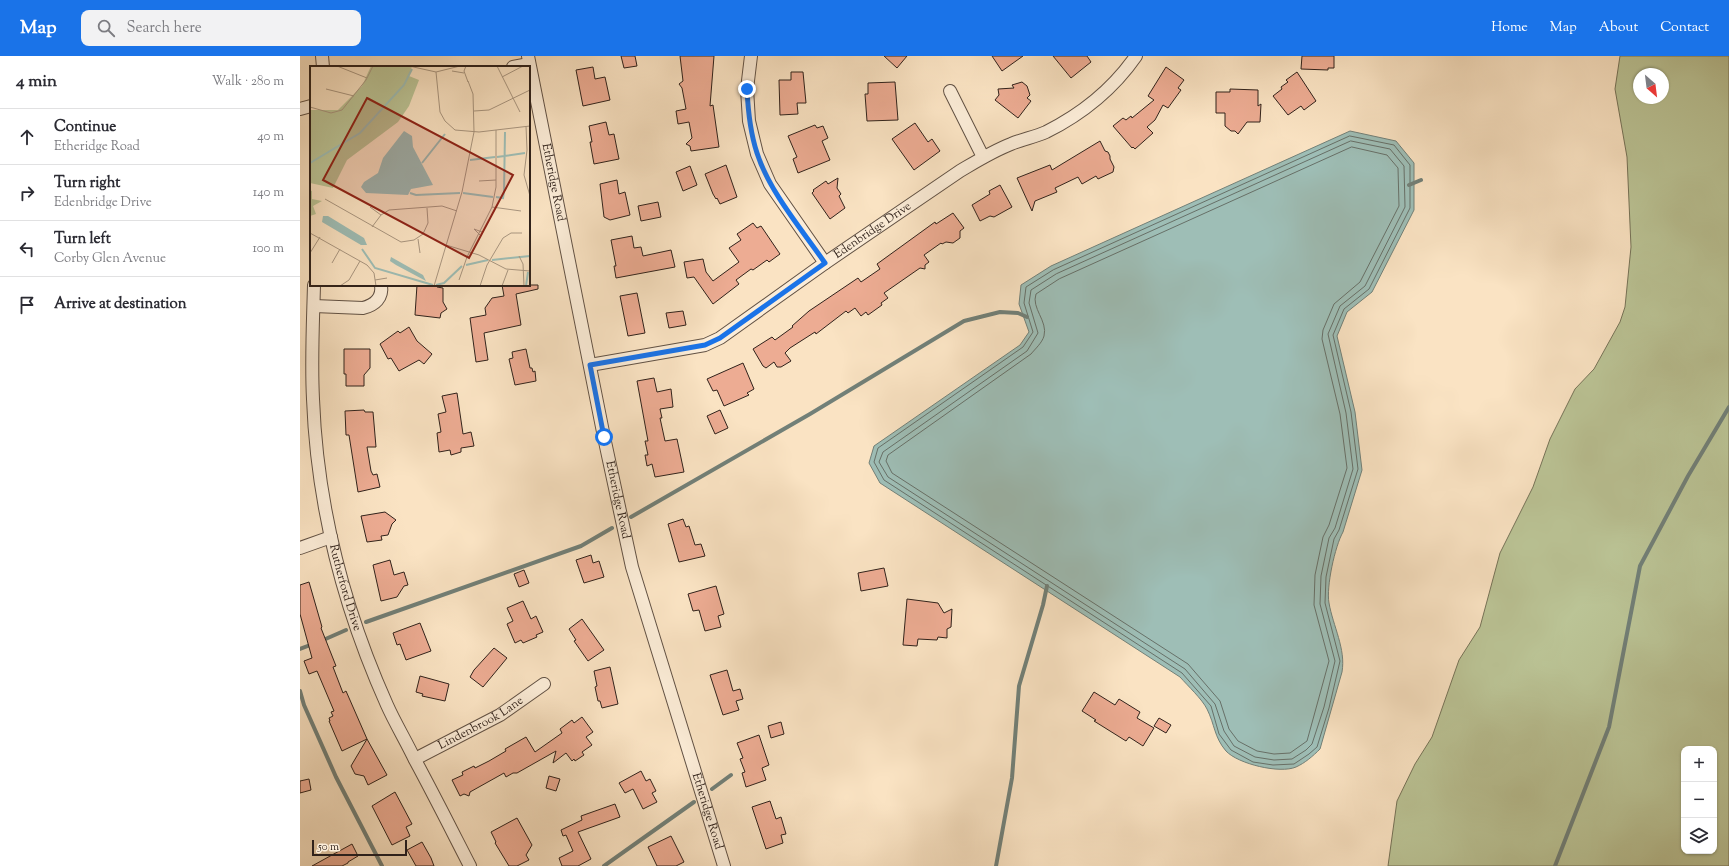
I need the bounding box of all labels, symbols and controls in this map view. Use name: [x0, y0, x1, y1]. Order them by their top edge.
search box: [81, 10, 361, 46]
text: Map: [20, 15, 57, 42]
icon: search: [95, 17, 117, 39]
text: Search here: [127, 18, 202, 39]
text: Home: [1491, 18, 1528, 38]
text: Map: [1550, 18, 1577, 38]
text: About: [1599, 18, 1638, 38]
text: Contact: [1660, 18, 1709, 38]
inset map: [310, 66, 530, 286]
north arrow: [1633, 68, 1669, 104]
text: 4 min: [16, 70, 57, 94]
text: Walk · 280 m: [212, 73, 284, 91]
route end: [738, 80, 756, 98]
text: Continue: [54, 117, 116, 138]
icon: ahead: [16, 126, 38, 148]
text: 40 m: [257, 128, 284, 146]
text: Etheridge Road: [54, 138, 140, 156]
street label: Etheridge Road: [537, 142, 570, 223]
text: Turn right: [54, 173, 120, 194]
icon: right: [16, 182, 38, 204]
text: 140 m: [253, 184, 284, 202]
text: Edenbridge Drive: [54, 194, 152, 212]
street label: Edenbridge Drive: [830, 197, 915, 263]
text: Turn left: [54, 229, 111, 250]
icon: left: [16, 238, 38, 260]
text: 100 m: [252, 240, 284, 258]
text: Corby Glen Avenue: [54, 250, 166, 268]
icon: arrive: [16, 294, 38, 316]
text: Arrive at destination: [54, 294, 187, 315]
route start: [595, 428, 613, 446]
street label: Etheridge Road: [600, 459, 635, 541]
street label: Rutherford Drive: [324, 543, 366, 634]
street label: Lindenbrook Lane: [435, 692, 528, 754]
map controls: [1681, 746, 1717, 854]
button: +: [1681, 746, 1717, 782]
street label: Etheridge Road: [687, 771, 727, 852]
button: −: [1681, 782, 1717, 818]
button: layers: [1681, 818, 1717, 854]
scale bar: [312, 838, 407, 857]
text: 50 m: [318, 839, 339, 855]

